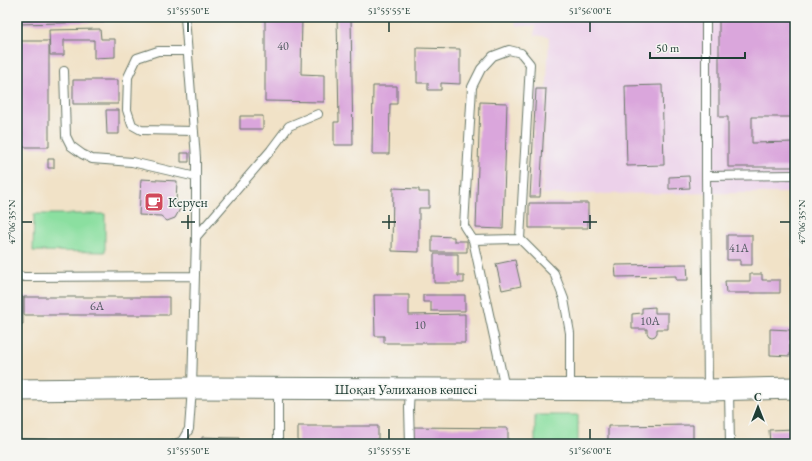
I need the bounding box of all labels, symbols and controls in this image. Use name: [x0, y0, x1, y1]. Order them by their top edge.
text: 51°55'50"E: [167, 4, 210, 17]
text: 51°55'55"E: [368, 4, 411, 17]
text: 51°56'00"E: [569, 4, 612, 17]
scale bar: [650, 34, 745, 60]
house number: 40: [277, 38, 289, 54]
text: 50 m: [656, 40, 680, 56]
cafe icon: Керуен: [143, 191, 165, 213]
place label: Керуен: [168, 193, 208, 211]
text: 47°06'35"N: [5, 199, 18, 244]
text: 47°06'35"N: [795, 199, 808, 244]
house number: 41А: [729, 240, 750, 256]
house number: 6А: [90, 298, 105, 314]
house number: 10А: [640, 313, 661, 329]
house number: 10: [414, 317, 426, 333]
street label: Шоқан Уәлиханов көшесі: [335, 380, 478, 398]
north arrow: [738, 387, 778, 427]
text: С: [754, 390, 762, 404]
text: 51°55'50"E: [167, 444, 210, 457]
text: 51°55'55"E: [368, 444, 411, 457]
text: 51°56'00"E: [569, 444, 612, 457]

